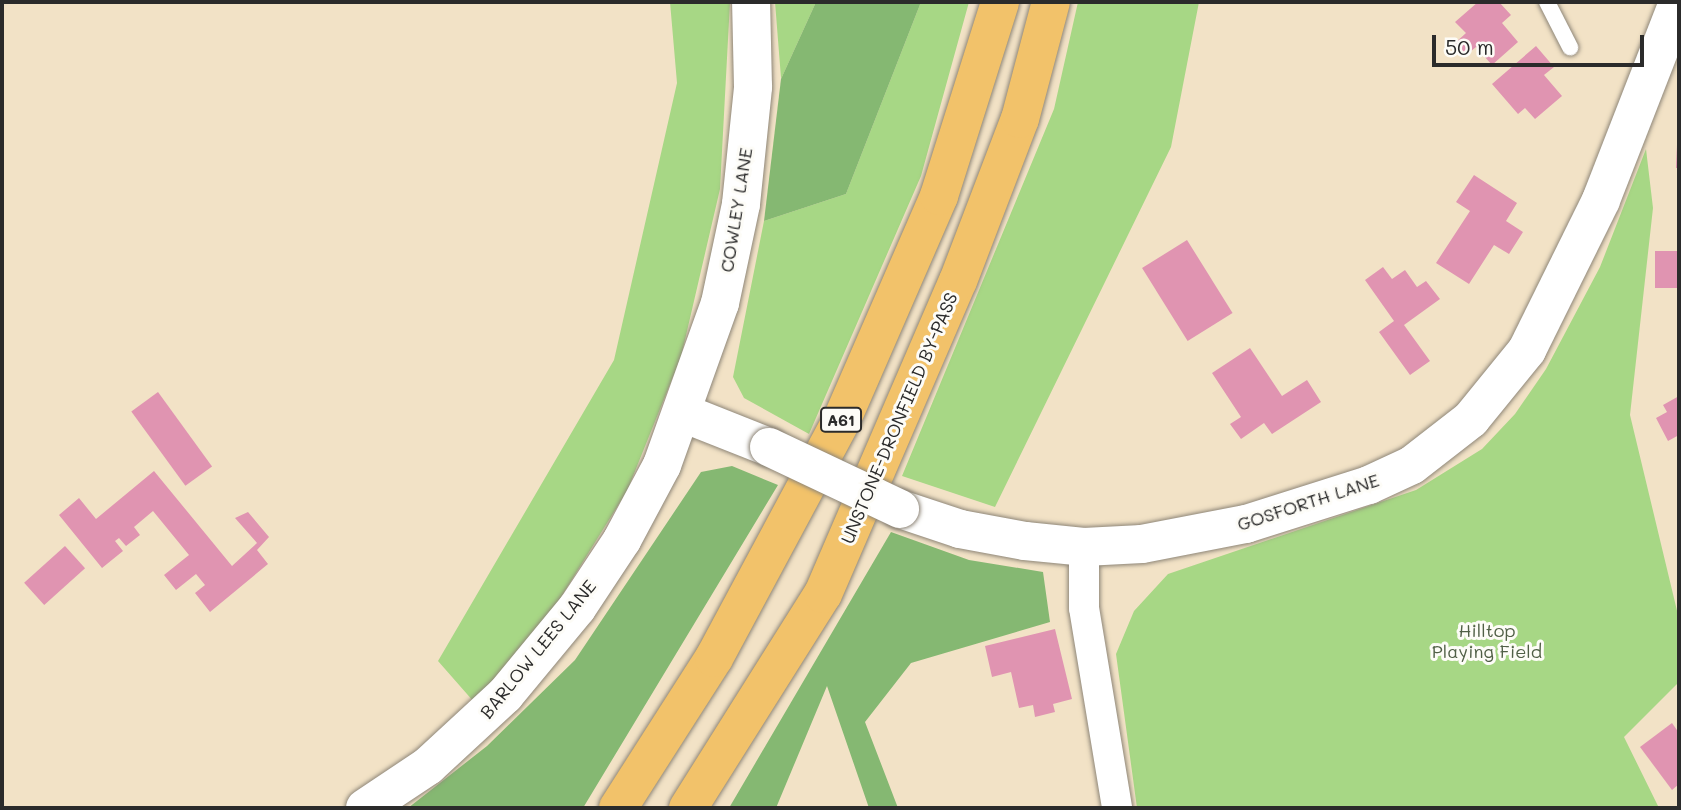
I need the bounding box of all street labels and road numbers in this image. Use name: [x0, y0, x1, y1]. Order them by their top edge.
street label: COWLEY LANE: [715, 146, 757, 274]
street label: UNSTONE-DRONFIELD BY-PASS: [836, 289, 962, 547]
road number: A61: [820, 408, 862, 432]
street label: GOSFORTH LANE: [1234, 469, 1382, 535]
street label: BARLOW LEES LANE: [475, 575, 601, 723]

